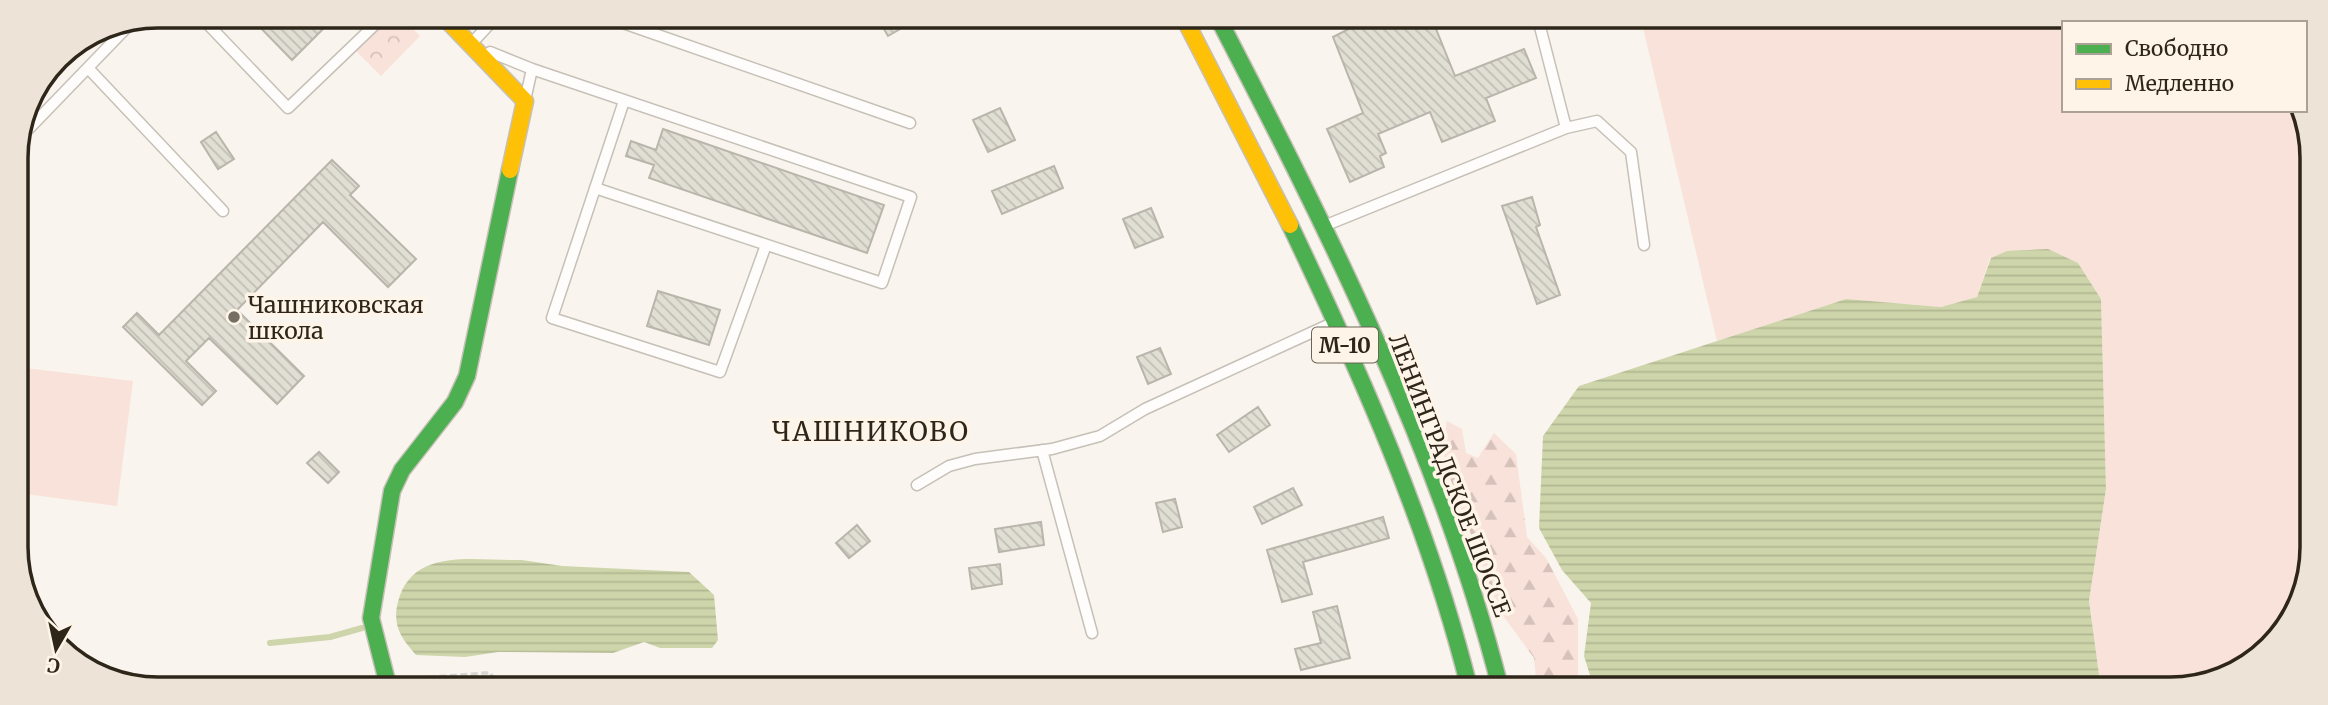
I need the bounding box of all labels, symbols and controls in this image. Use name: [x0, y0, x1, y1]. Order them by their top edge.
legend: [2062, 21, 2307, 112]
text: Свободно: [2125, 35, 2228, 62]
text: Медленно: [2125, 70, 2234, 97]
place label: Чашниковская школа: [248, 290, 424, 345]
marker: Чашниковская школа: [226, 309, 242, 325]
road number: М-10: [1312, 328, 1378, 362]
street label: ЛЕНИНГРАДСКОЕ ШОССЕ: [1383, 330, 1518, 621]
district label: ЧАШНИКОВО: [772, 415, 970, 448]
north arrow: [21, 614, 91, 684]
text: С: [45, 653, 61, 679]

